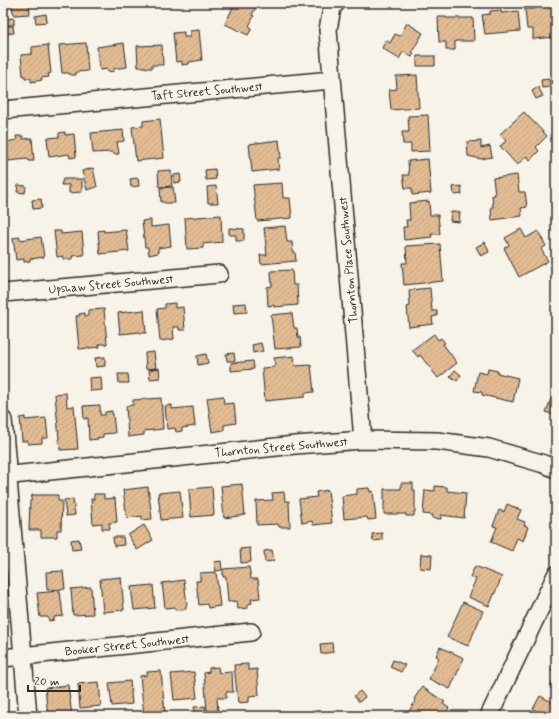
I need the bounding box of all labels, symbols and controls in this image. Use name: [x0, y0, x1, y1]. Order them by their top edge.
street label: Taft Street Southwest: [151, 79, 264, 105]
street label: Thornton Place Southwest: [335, 195, 362, 324]
street label: Upshaw Street Southwest: [48, 272, 175, 298]
street label: Thornton Street Southwest: [214, 434, 349, 462]
street label: Booker Street Southwest: [64, 631, 191, 660]
scale bar: [28, 667, 80, 693]
text: 20 m: [34, 674, 60, 690]

